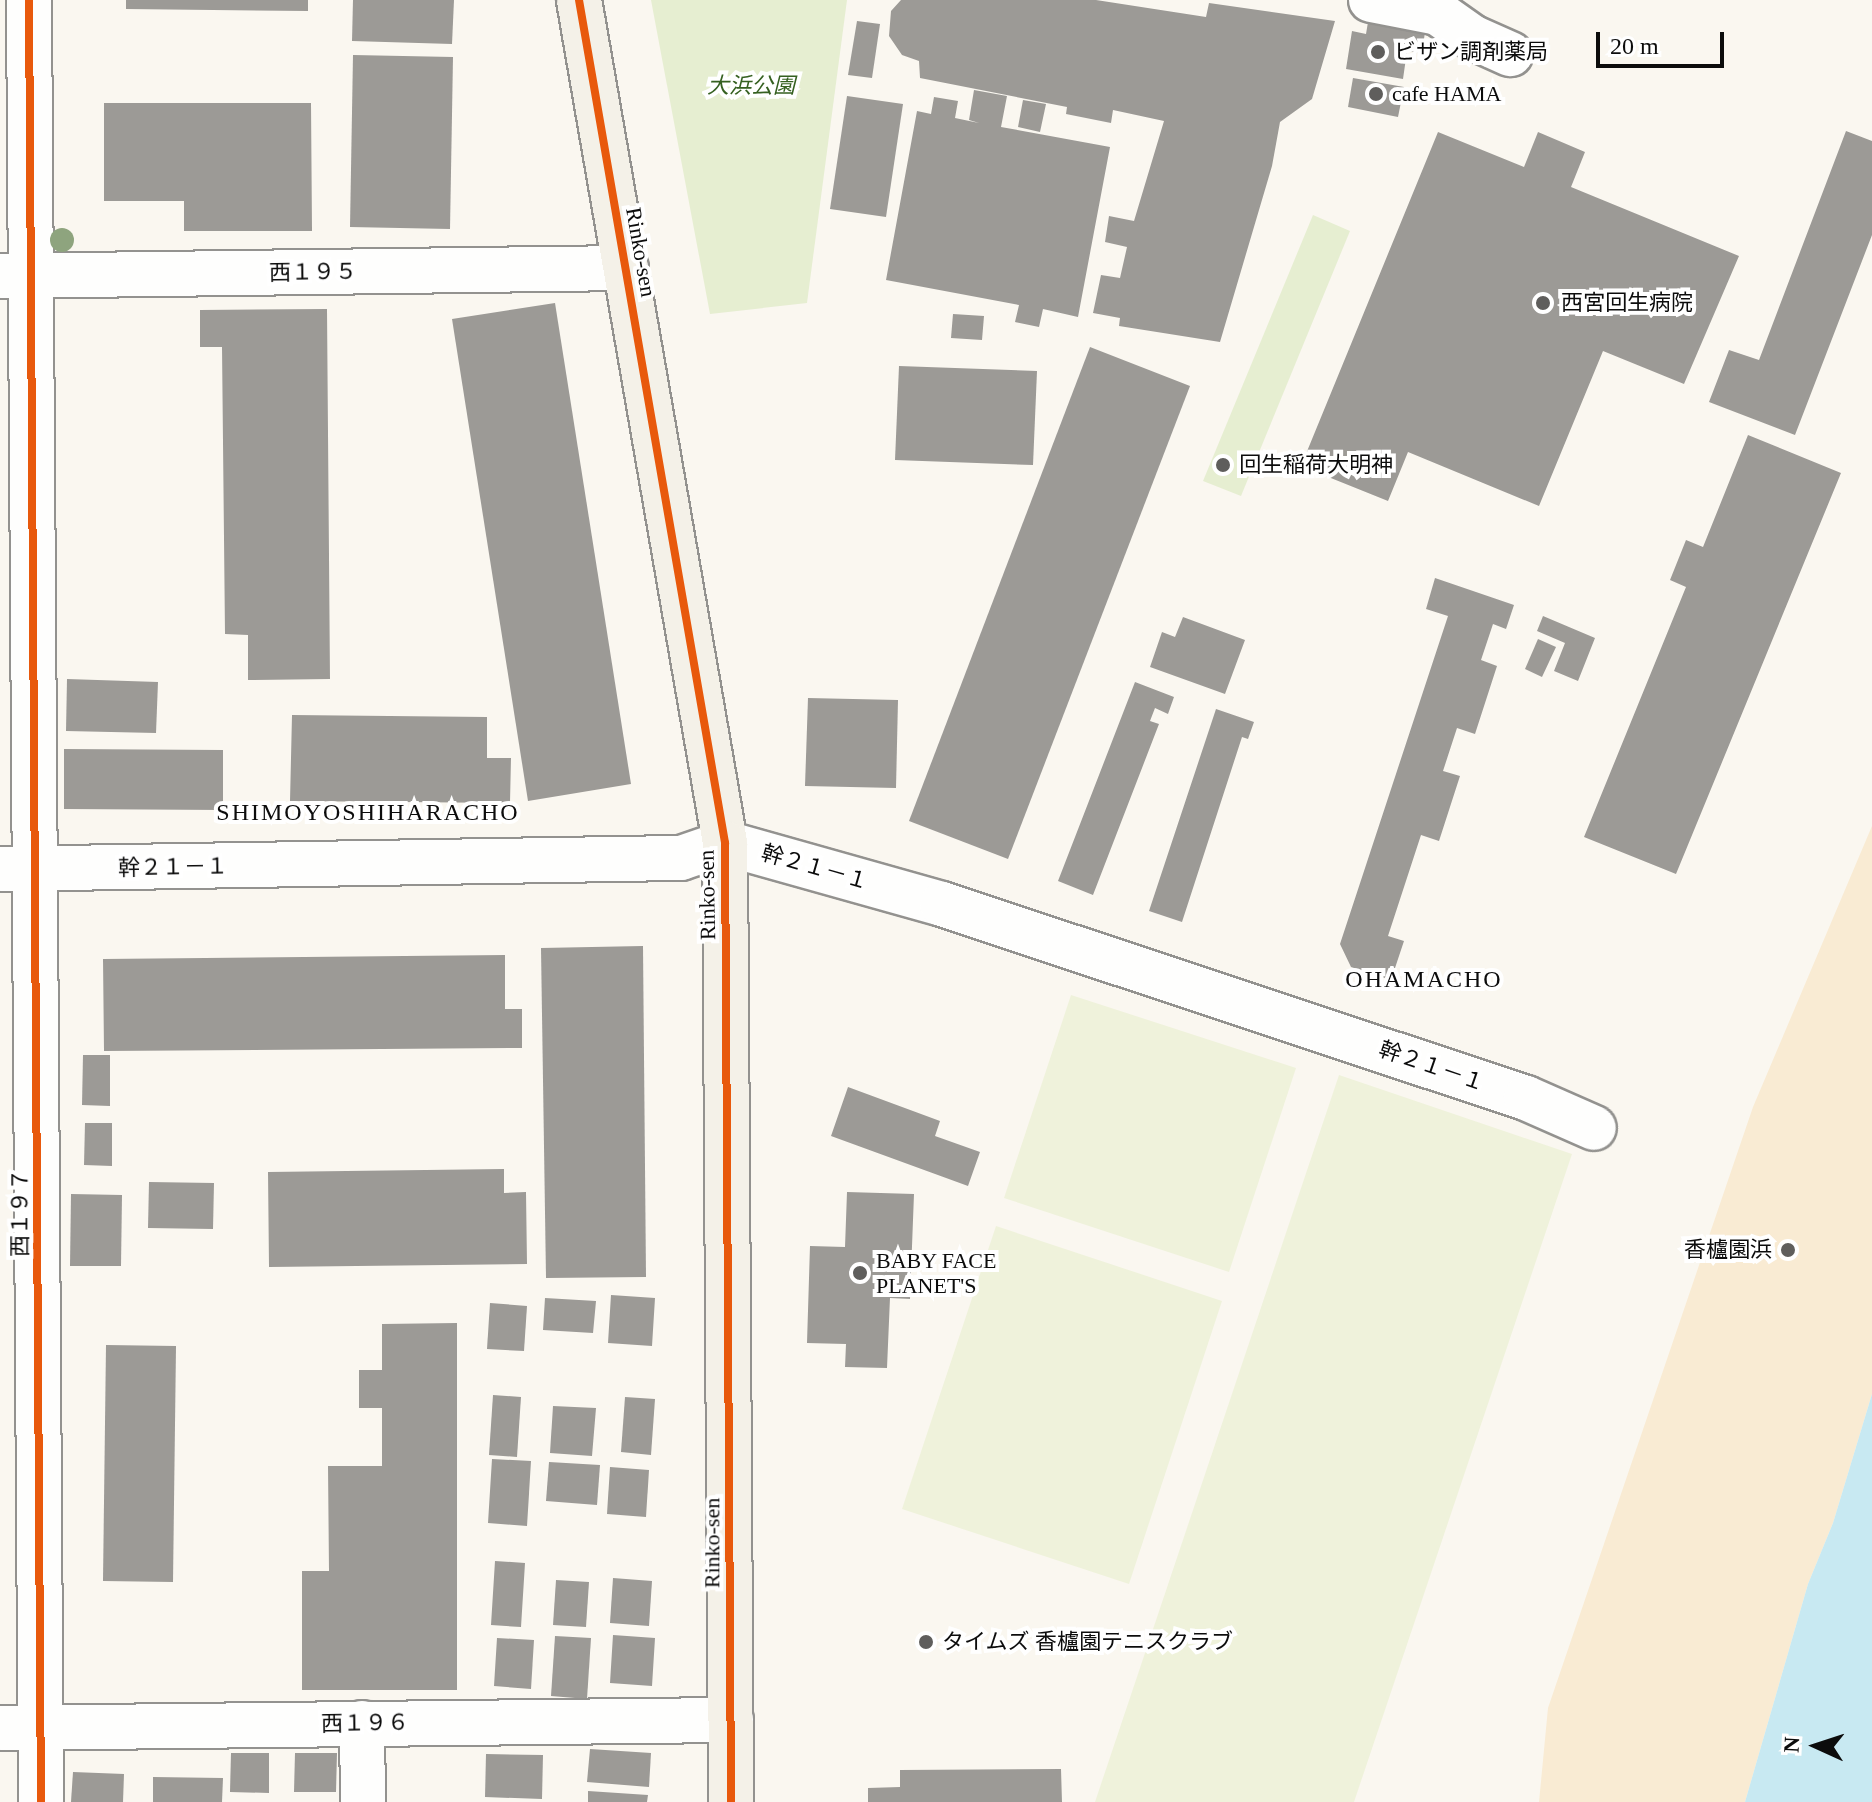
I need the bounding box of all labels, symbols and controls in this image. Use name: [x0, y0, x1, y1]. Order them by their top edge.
scale bar: [1600, 16, 1728, 66]
text: 20 m: [1610, 33, 1659, 59]
place label: ビザン調剤薬局: [1394, 39, 1548, 65]
marker: ビザン調剤薬局: [1369, 43, 1387, 61]
park label: 大浜公園: [707, 73, 795, 99]
place label: cafe HAMA: [1392, 81, 1501, 107]
marker: cafe HAMA: [1367, 85, 1385, 103]
street label: Rinko-sen: [620, 205, 662, 299]
street label: 西１９５: [269, 258, 357, 286]
place label: 西宮回生病院: [1561, 290, 1693, 316]
marker: 西宮回生病院: [1532, 292, 1554, 314]
place label: 回生稲荷大明神: [1239, 452, 1393, 478]
marker: 回生稲荷大明神: [1214, 456, 1232, 474]
district label: SHIMOYOSHIHARACHO: [216, 799, 520, 827]
street label: 幹２１－１: [758, 839, 872, 895]
street label: Rinko-sen: [693, 850, 721, 940]
street label: 幹２１－１: [118, 853, 228, 881]
district label: OHAMACHO: [1345, 966, 1503, 994]
street label: 幹２１－１: [1376, 1036, 1488, 1096]
street label: 西１９７: [7, 1169, 33, 1257]
place label: 香櫨園浜: [1684, 1237, 1772, 1263]
marker: 香櫨園浜: [1779, 1241, 1797, 1259]
place label: BABY FACE PLANET'S: [876, 1247, 997, 1298]
marker: BABY FACE PLANET'S: [851, 1264, 869, 1282]
street label: Rinko-sen: [699, 1498, 725, 1588]
place label: タイムズ 香櫨園テニスクラブ: [942, 1629, 1233, 1655]
marker: タイムズ 香櫨園テニスクラブ: [917, 1633, 935, 1651]
north arrow: [1776, 1706, 1856, 1786]
street label: 西１９６: [321, 1709, 409, 1737]
text: N: [1779, 1736, 1804, 1753]

